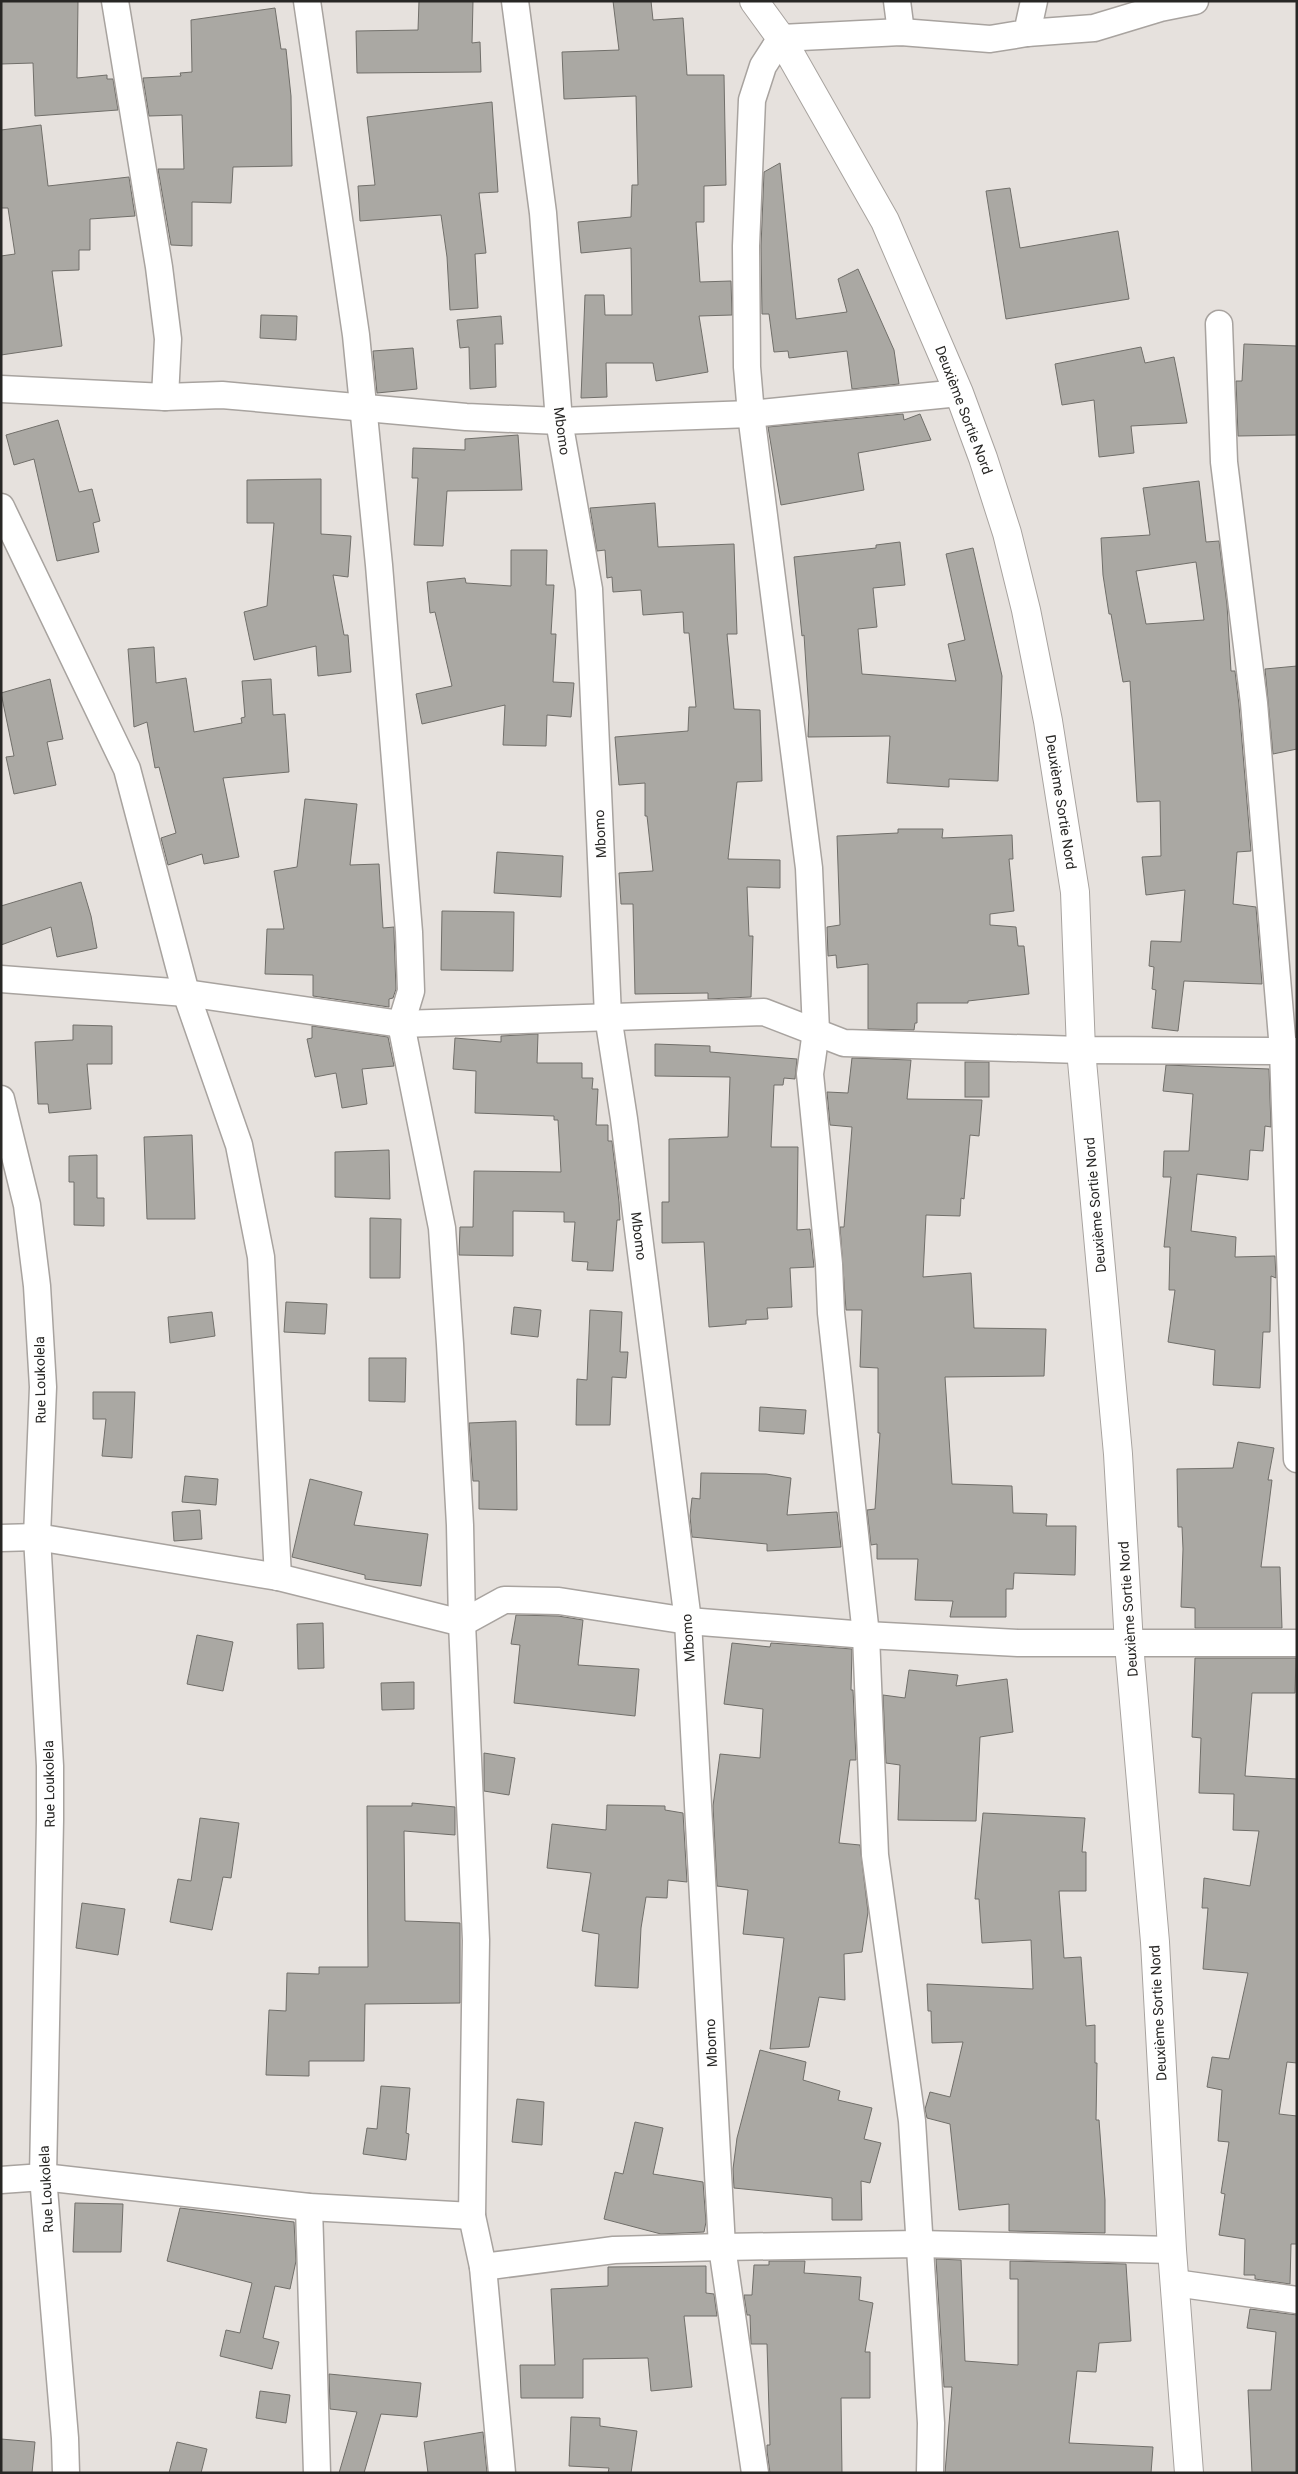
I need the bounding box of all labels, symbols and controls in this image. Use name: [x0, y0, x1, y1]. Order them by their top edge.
street label: Deuxième Sortie Nord: [932, 344, 996, 476]
street label: Mbomo: [551, 406, 573, 456]
street label: Deuxième Sortie Nord: [1042, 734, 1080, 870]
street label: Mbomo: [591, 809, 609, 859]
street label: Deuxième Sortie Nord: [1081, 1137, 1109, 1273]
street label: Mbomo: [628, 1211, 650, 1261]
street label: Rue Loukolela: [31, 1336, 49, 1424]
street label: Deuxième Sortie Nord: [1115, 1541, 1141, 1677]
street label: Mbomo: [678, 1613, 698, 1663]
street label: Rue Loukolela: [40, 1740, 58, 1828]
street label: Deuxième Sortie Nord: [1146, 1945, 1170, 2081]
street label: Mbomo: [702, 2018, 720, 2068]
street label: Rue Loukolela: [36, 2145, 56, 2233]

